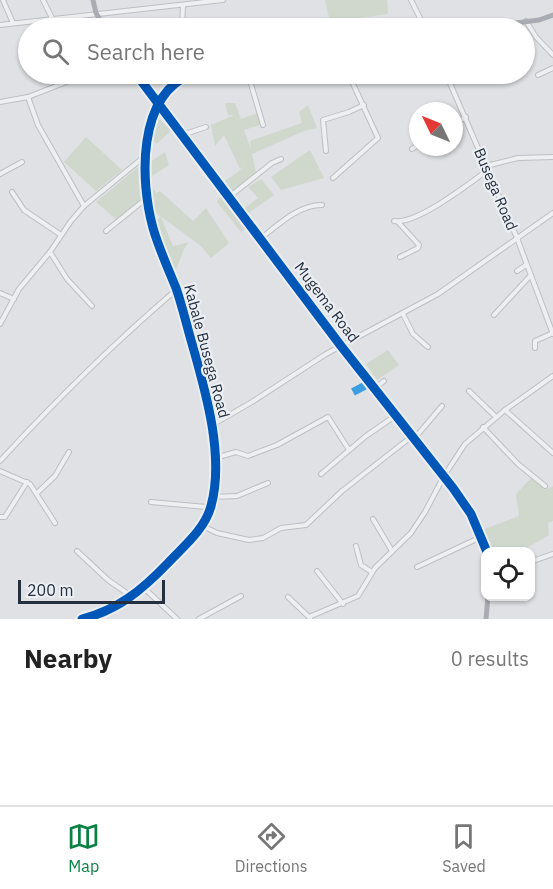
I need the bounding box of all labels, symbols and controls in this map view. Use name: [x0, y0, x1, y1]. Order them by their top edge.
search box: [18, 18, 535, 84]
icon: search: [39, 35, 72, 68]
text: Search here: [87, 37, 205, 66]
north arrow: [409, 102, 463, 156]
street label: Busega Road: [470, 145, 522, 233]
street label: Mugema Road: [291, 258, 363, 346]
street label: Kabale Busega Road: [180, 282, 234, 420]
map controls: [481, 547, 535, 601]
button: locate: [481, 547, 535, 601]
scale bar: [18, 577, 165, 604]
text: 200 m: [27, 580, 74, 600]
text: Nearby: [24, 641, 112, 675]
text: 0 results: [451, 645, 529, 672]
tab: Map: [67, 820, 100, 876]
tab: Directions: [235, 820, 308, 876]
tab: Saved: [442, 820, 486, 876]

